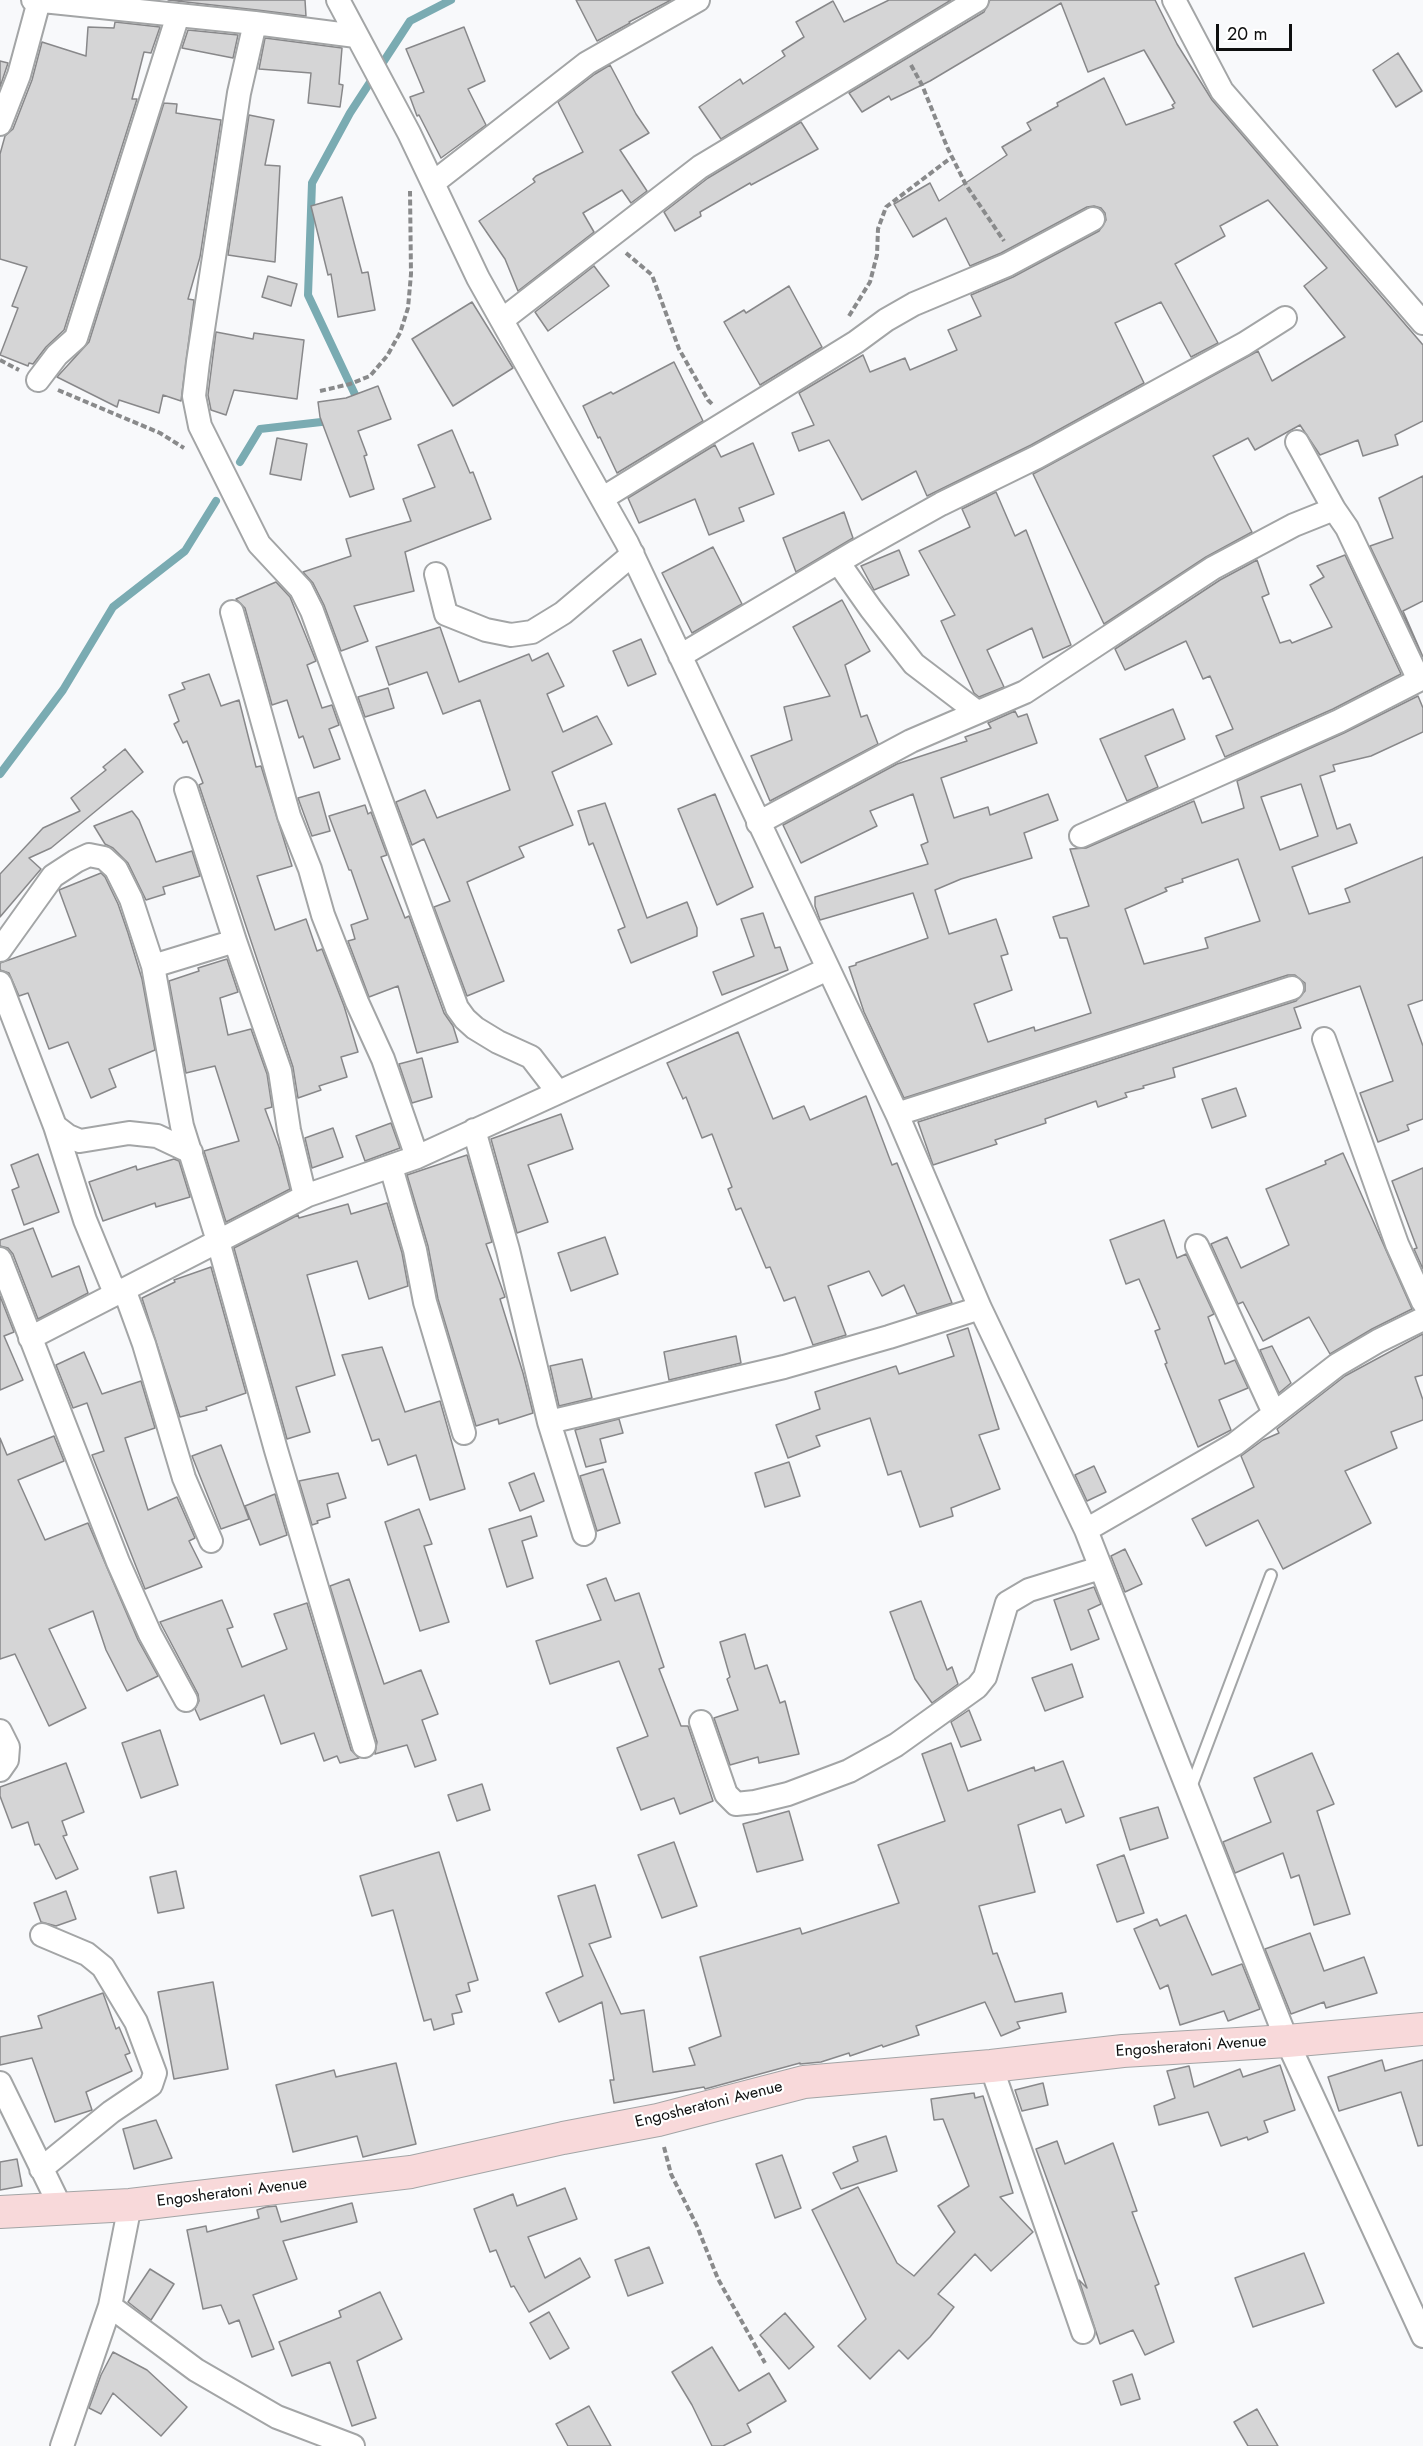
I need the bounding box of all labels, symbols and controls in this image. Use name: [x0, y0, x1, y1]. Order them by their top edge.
scale bar: [1219, 12, 1296, 50]
text: 20 m: [1227, 21, 1267, 47]
street label: Engosheratoni Avenue: [1115, 2032, 1267, 2062]
street label: Engosheratoni Avenue: [633, 2077, 785, 2133]
street label: Engosheratoni Avenue: [156, 2174, 308, 2212]

